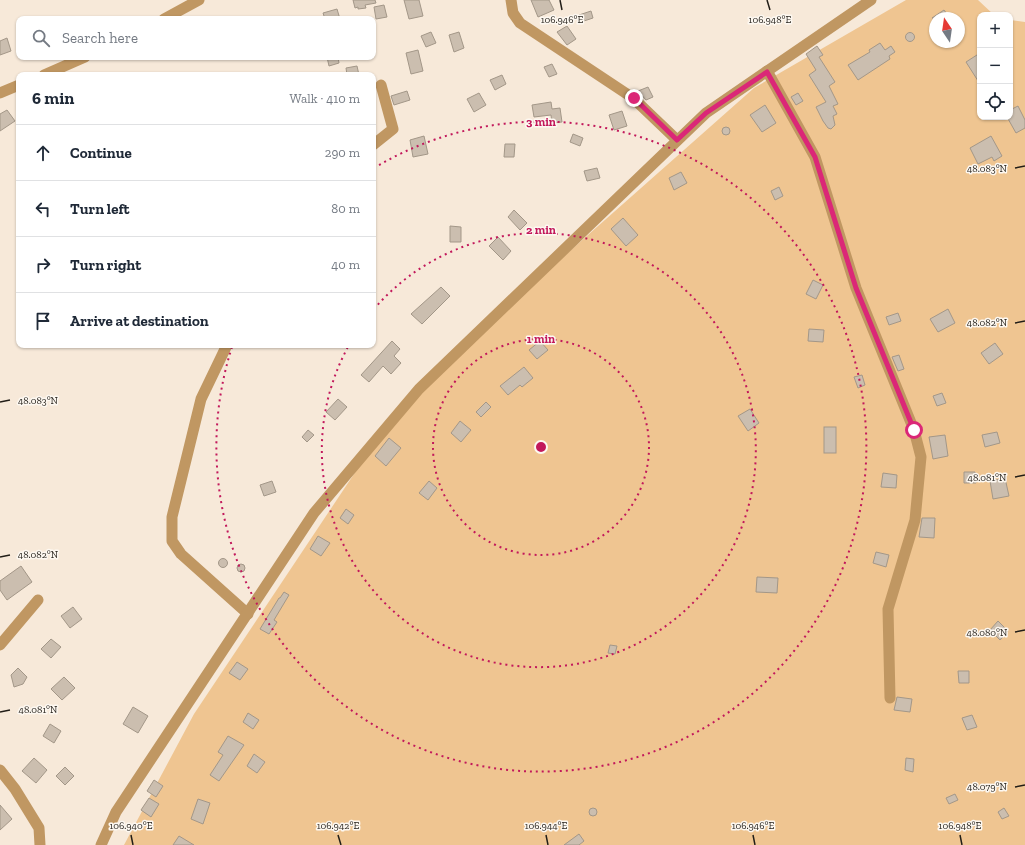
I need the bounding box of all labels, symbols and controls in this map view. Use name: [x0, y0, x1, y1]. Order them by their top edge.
north arrow: [929, 12, 965, 48]
map controls: [977, 12, 1013, 120]
button: +: [977, 12, 1013, 48]
text: 106.946°E: [541, 14, 583, 26]
text: 106.948°E: [749, 14, 792, 26]
search box: [16, 16, 376, 60]
icon: search: [30, 27, 52, 49]
text: Search here: [62, 29, 138, 47]
button: −: [977, 48, 1013, 84]
button: locate: [977, 84, 1013, 120]
text: 6 min: [32, 88, 74, 108]
route end: [625, 89, 643, 107]
text: Walk · 410 m: [290, 91, 360, 106]
text: 3 min: [526, 115, 556, 129]
icon: ahead: [32, 142, 54, 164]
text: Continue: [70, 144, 132, 162]
text: 290 m: [325, 145, 360, 160]
text: 48.083°N: [967, 163, 1008, 175]
icon: left: [32, 198, 54, 220]
text: Turn left: [70, 200, 130, 218]
text: 80 m: [331, 201, 360, 216]
text: 2 min: [526, 223, 556, 237]
icon: right: [32, 254, 54, 276]
text: Turn right: [70, 256, 141, 274]
text: 40 m: [331, 257, 360, 272]
icon: arrive: [32, 310, 54, 332]
text: Arrive at destination: [70, 312, 209, 330]
text: 48.082°N: [967, 317, 1008, 329]
text: 1 min: [527, 332, 555, 346]
text: 48.083°N: [18, 395, 59, 407]
route start: [905, 421, 923, 439]
centre of rings: [534, 440, 548, 454]
text: 48.081°N: [968, 472, 1007, 484]
text: 48.082°N: [18, 549, 59, 561]
text: 48.080°N: [967, 627, 1008, 639]
text: 48.081°N: [19, 704, 58, 716]
text: 48.079°N: [967, 781, 1007, 793]
text: 106.940°E: [109, 820, 153, 832]
text: 106.942°E: [317, 820, 359, 832]
text: 106.944°E: [525, 820, 567, 832]
text: 106.946°E: [732, 820, 774, 832]
text: 106.948°E: [939, 820, 982, 832]

